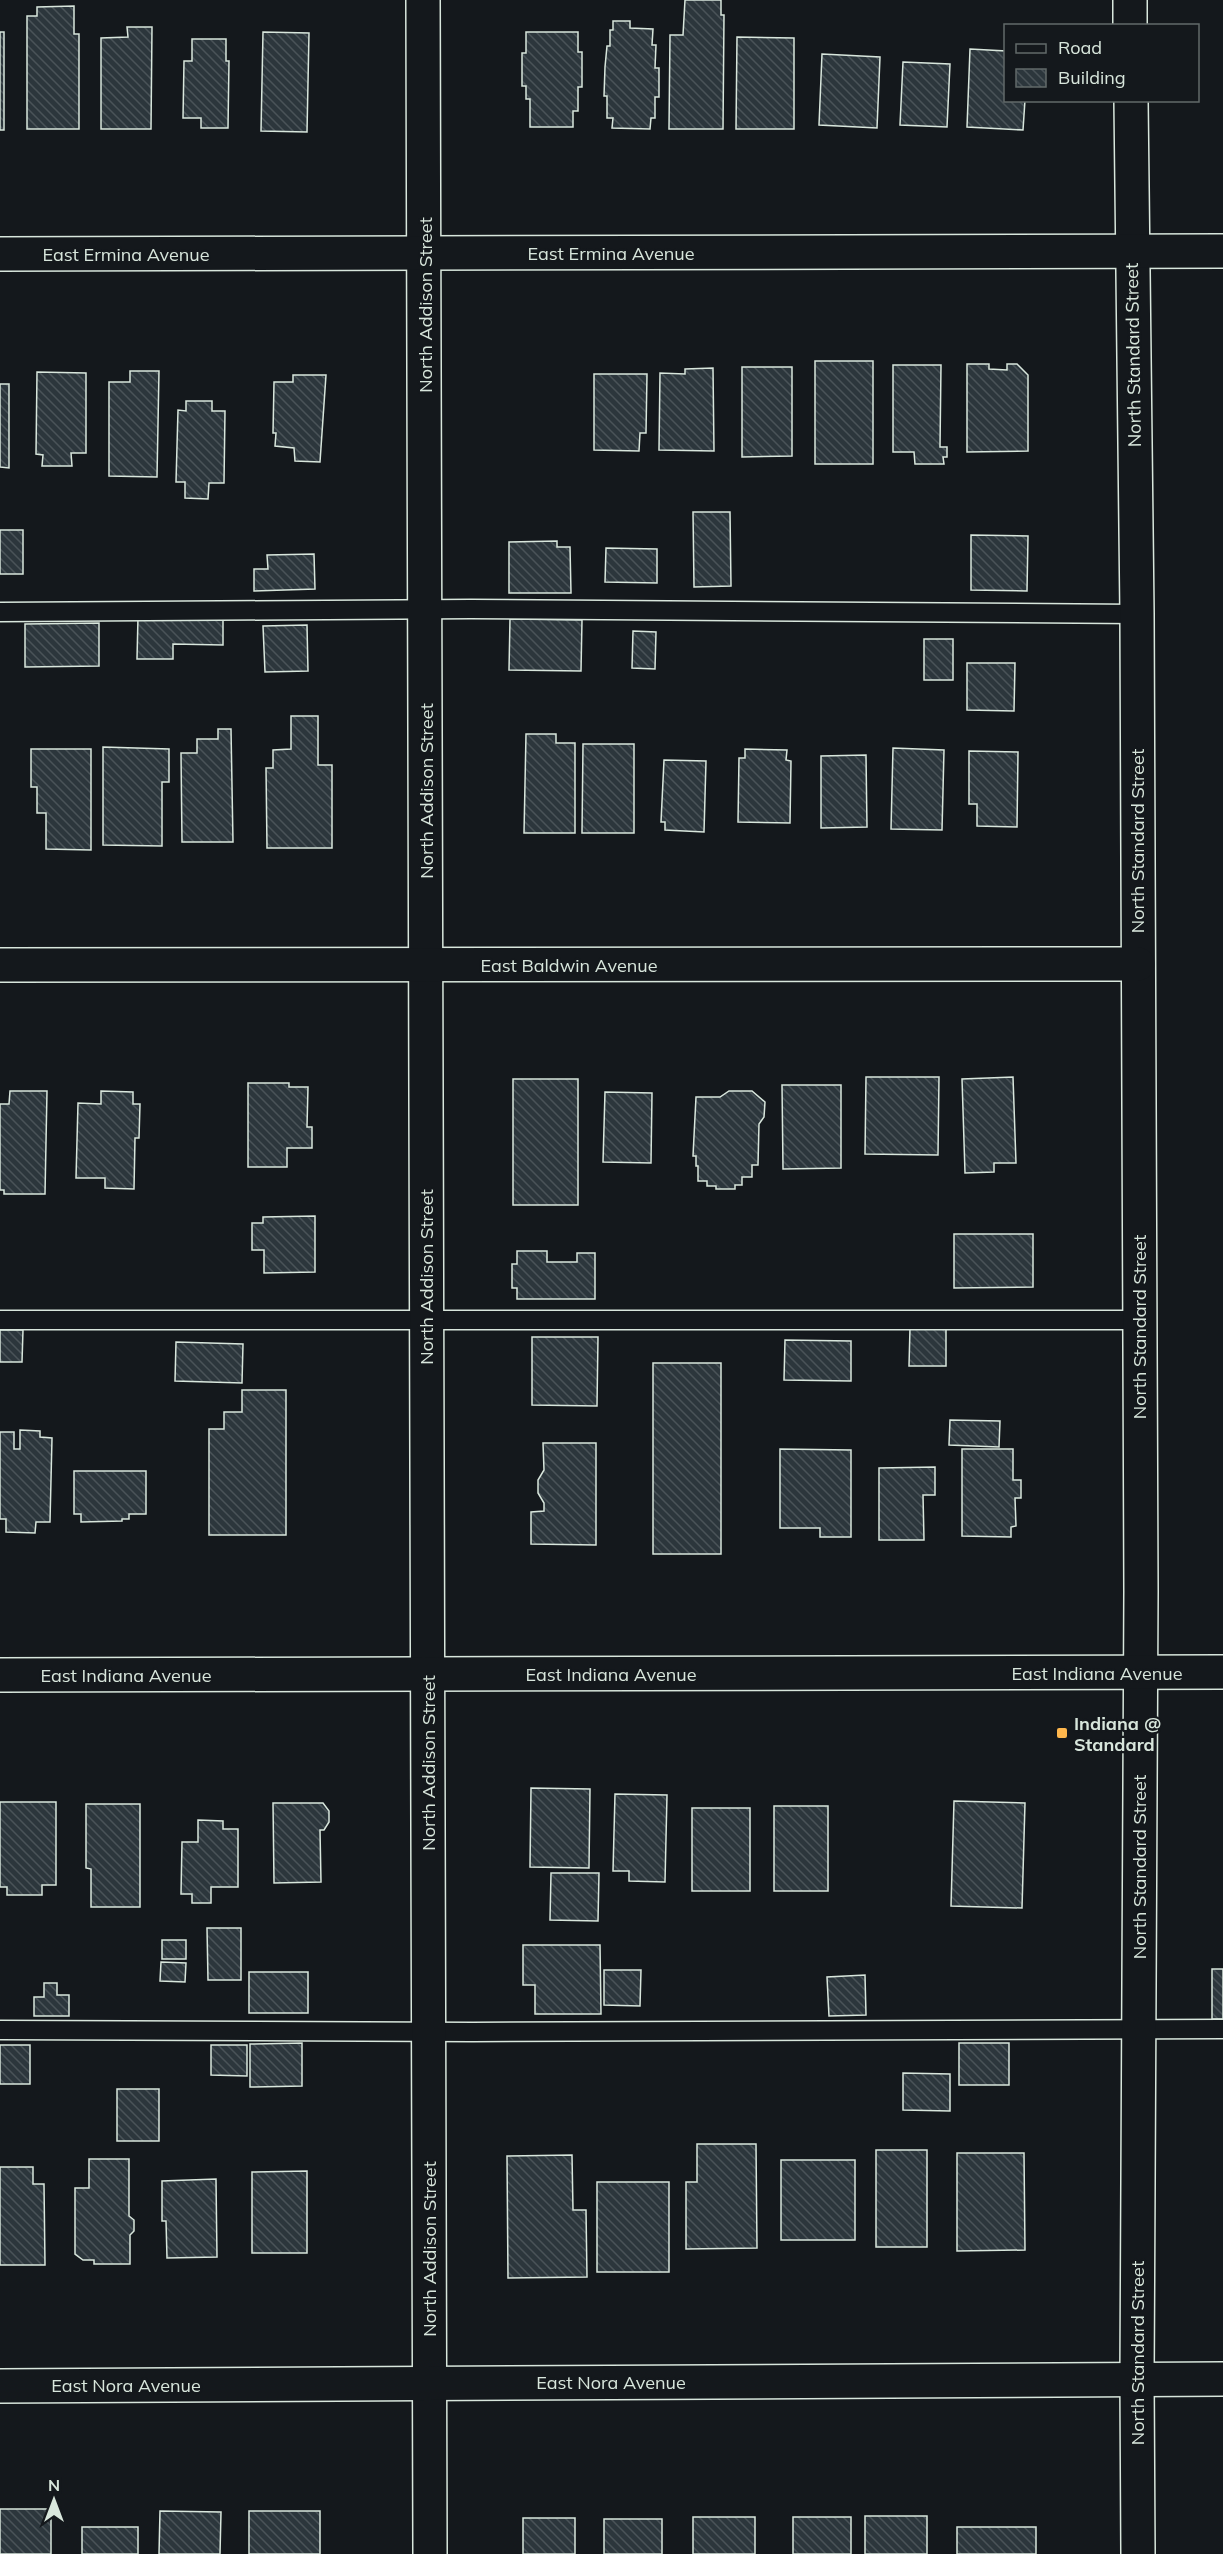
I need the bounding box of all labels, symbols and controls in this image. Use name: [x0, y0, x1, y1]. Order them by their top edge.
legend: [1004, 24, 1199, 102]
text: Road: [1058, 36, 1102, 59]
text: Building: [1058, 66, 1126, 89]
street label: North Addison Street: [414, 217, 437, 393]
street label: East Ermina Avenue: [527, 242, 695, 265]
street label: East Ermina Avenue: [42, 243, 210, 266]
street label: North Standard Street: [1120, 263, 1146, 447]
street label: North Addison Street: [415, 703, 438, 879]
street label: North Standard Street: [1126, 749, 1149, 933]
street label: East Baldwin Avenue: [480, 954, 658, 977]
street label: North Addison Street: [415, 1189, 438, 1365]
street label: North Standard Street: [1128, 1235, 1151, 1419]
street label: East Indiana Avenue: [1012, 1662, 1182, 1685]
street label: East Indiana Avenue: [526, 1663, 696, 1686]
street label: East Indiana Avenue: [41, 1664, 211, 1687]
street label: North Addison Street: [417, 1675, 440, 1851]
place label: Indiana @ Standard: [1074, 1712, 1161, 1756]
marker: Indiana @ Standard: [1055, 1726, 1069, 1740]
street label: North Standard Street: [1128, 1775, 1151, 1959]
street label: North Addison Street: [418, 2161, 441, 2337]
street label: North Standard Street: [1126, 2261, 1149, 2445]
street label: East Nora Avenue: [536, 2371, 686, 2394]
street label: East Nora Avenue: [51, 2374, 201, 2397]
north arrow: [24, 2470, 84, 2530]
text: N: [48, 2475, 60, 2495]

